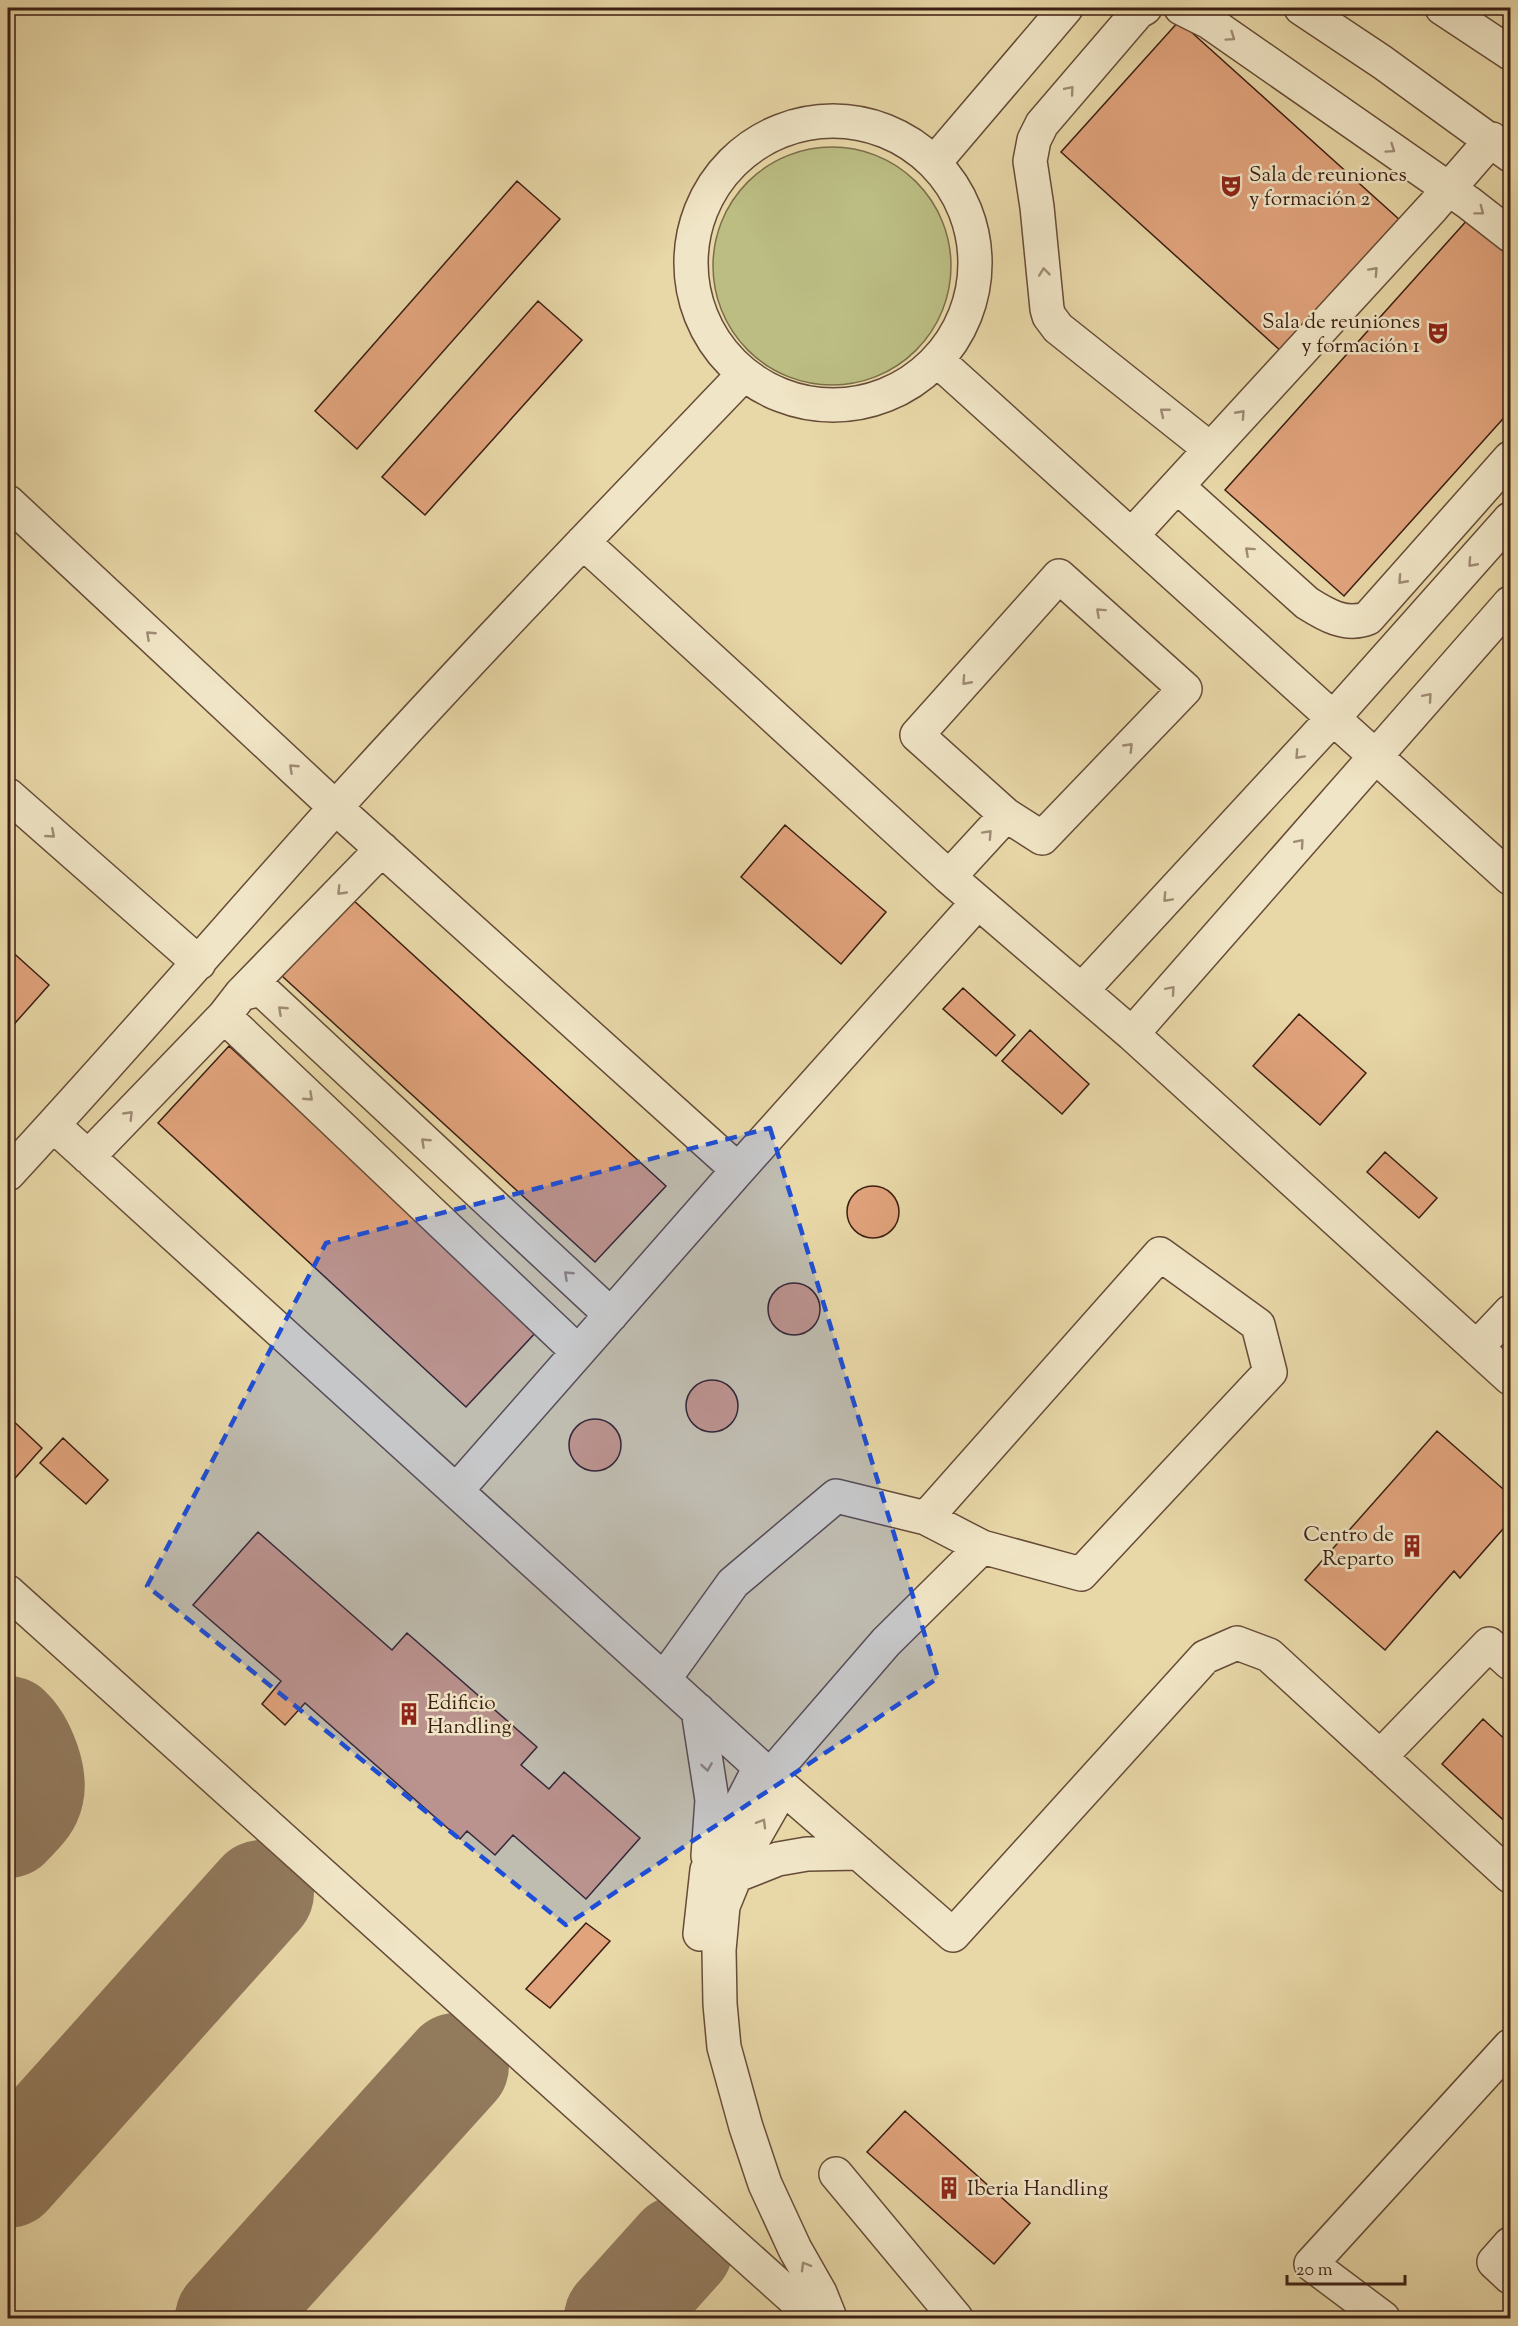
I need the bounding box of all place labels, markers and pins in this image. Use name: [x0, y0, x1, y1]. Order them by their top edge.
place label: Sala de reuniones y formación 2: [1249, 161, 1407, 215]
theatre icon: Sala de reuniones y formación 2: [1218, 173, 1244, 199]
place label: Sala de reuniones y formación 1: [1262, 308, 1420, 362]
theatre icon: Sala de reuniones y formación 1: [1425, 320, 1451, 346]
place label: Centro de Reparto: [1303, 1521, 1394, 1575]
building icon: Centro de Reparto: [1399, 1533, 1425, 1559]
place label: Edificio Handling: [427, 1689, 512, 1743]
building icon: Edificio Handling: [396, 1701, 422, 1727]
building icon: Iberia Handling: [936, 2175, 962, 2201]
place label: Iberia Handling: [967, 2175, 1108, 2205]

